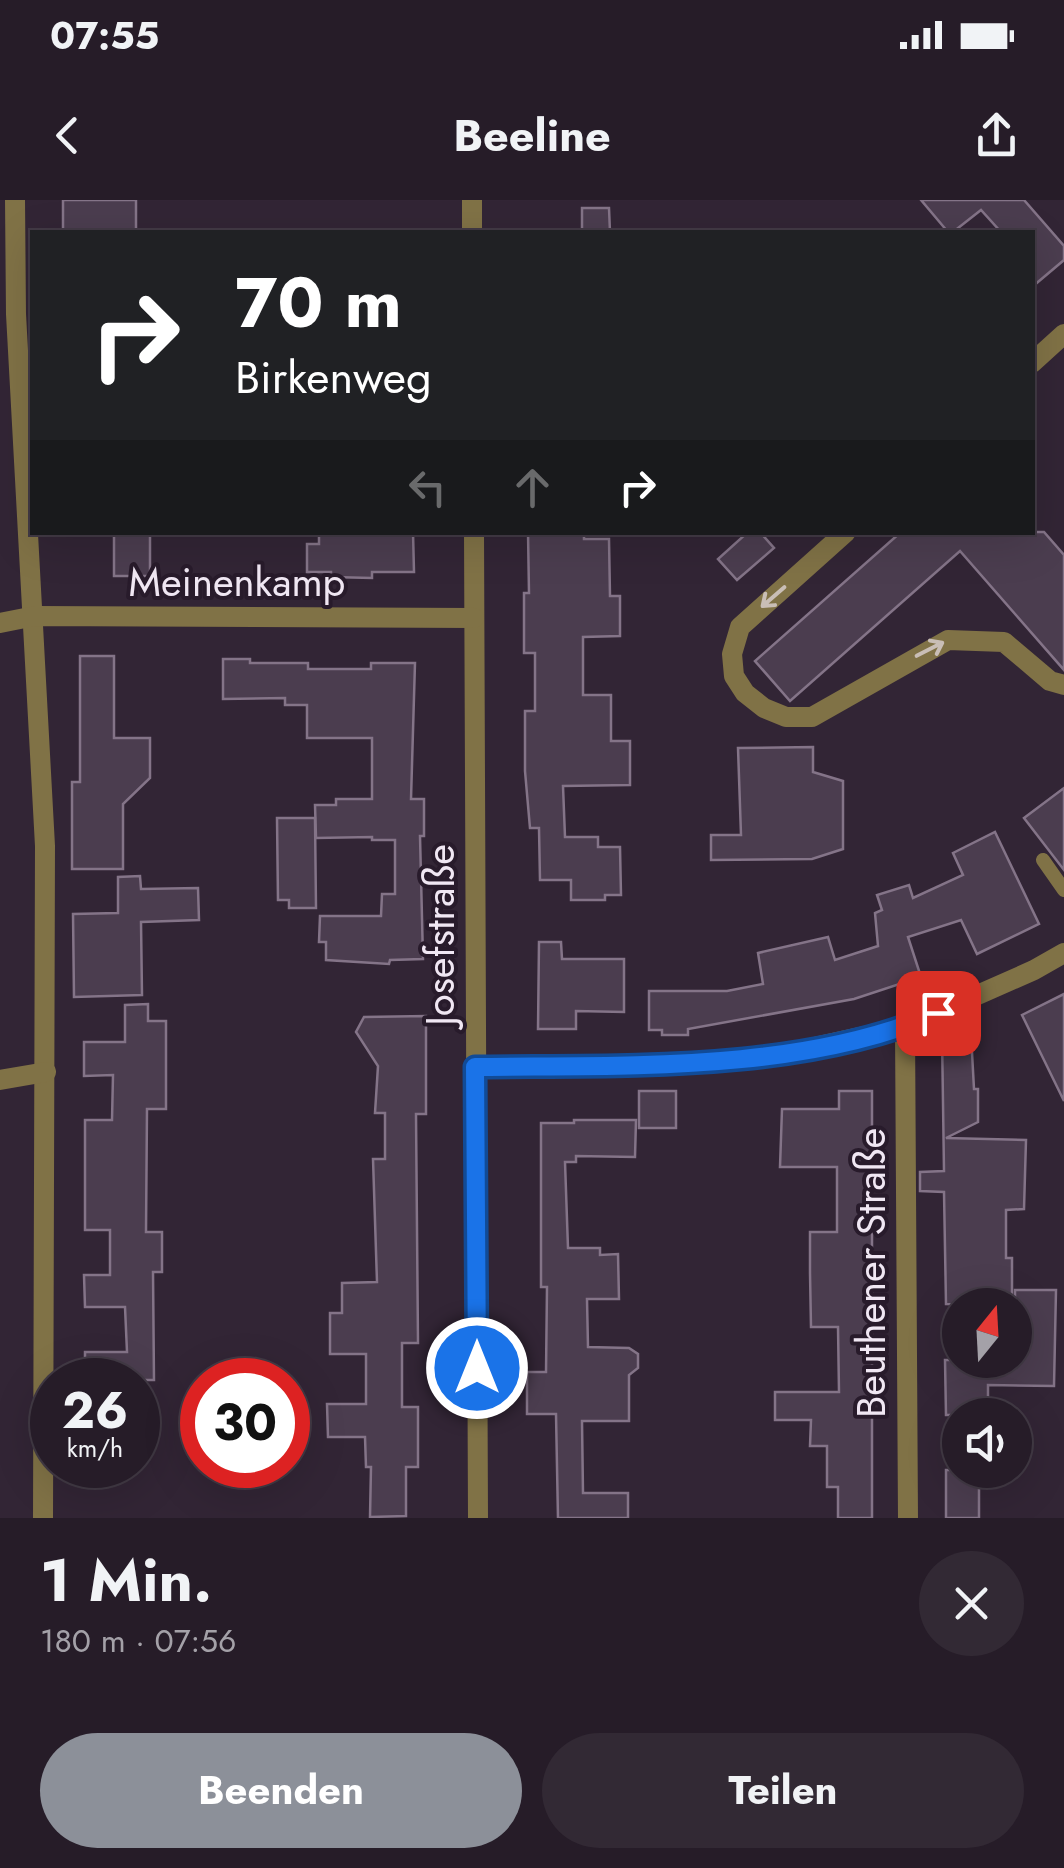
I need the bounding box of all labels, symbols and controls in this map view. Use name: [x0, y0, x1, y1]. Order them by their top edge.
text: 07:55: [50, 8, 159, 63]
text: Beeline: [453, 103, 611, 168]
icon: back: [40, 108, 95, 163]
icon: share: [969, 108, 1024, 163]
text: 70 m: [235, 252, 402, 353]
icon: right: [70, 270, 200, 400]
text: Birkenweg: [235, 345, 432, 410]
icon: left: [400, 460, 455, 515]
icon: ahead: [505, 460, 560, 515]
icon: right: [610, 460, 665, 515]
street label: Meinenkamp: [129, 553, 345, 611]
one-way arrow: [761, 586, 787, 608]
one-way arrow: [914, 639, 944, 658]
street label: Josefstraße: [411, 844, 469, 1031]
pin: [896, 971, 981, 1056]
icon: arrive: [911, 986, 966, 1041]
street label: Beuthener Straße: [842, 1128, 900, 1418]
north arrow: [942, 1288, 1032, 1378]
map controls: [942, 1288, 1032, 1488]
position arrow: [425, 1316, 529, 1420]
speed limit sign: 30: [180, 1358, 310, 1488]
text: 26: [62, 1374, 128, 1447]
button: sound: [942, 1398, 1032, 1488]
text: km/h: [67, 1430, 123, 1466]
text: 1 Min.: [40, 1537, 212, 1624]
button: close: [919, 1551, 1024, 1656]
text: 180 m · 07:56: [40, 1618, 237, 1664]
button: Beenden: [40, 1733, 522, 1848]
button: Teilen: [542, 1733, 1024, 1848]

